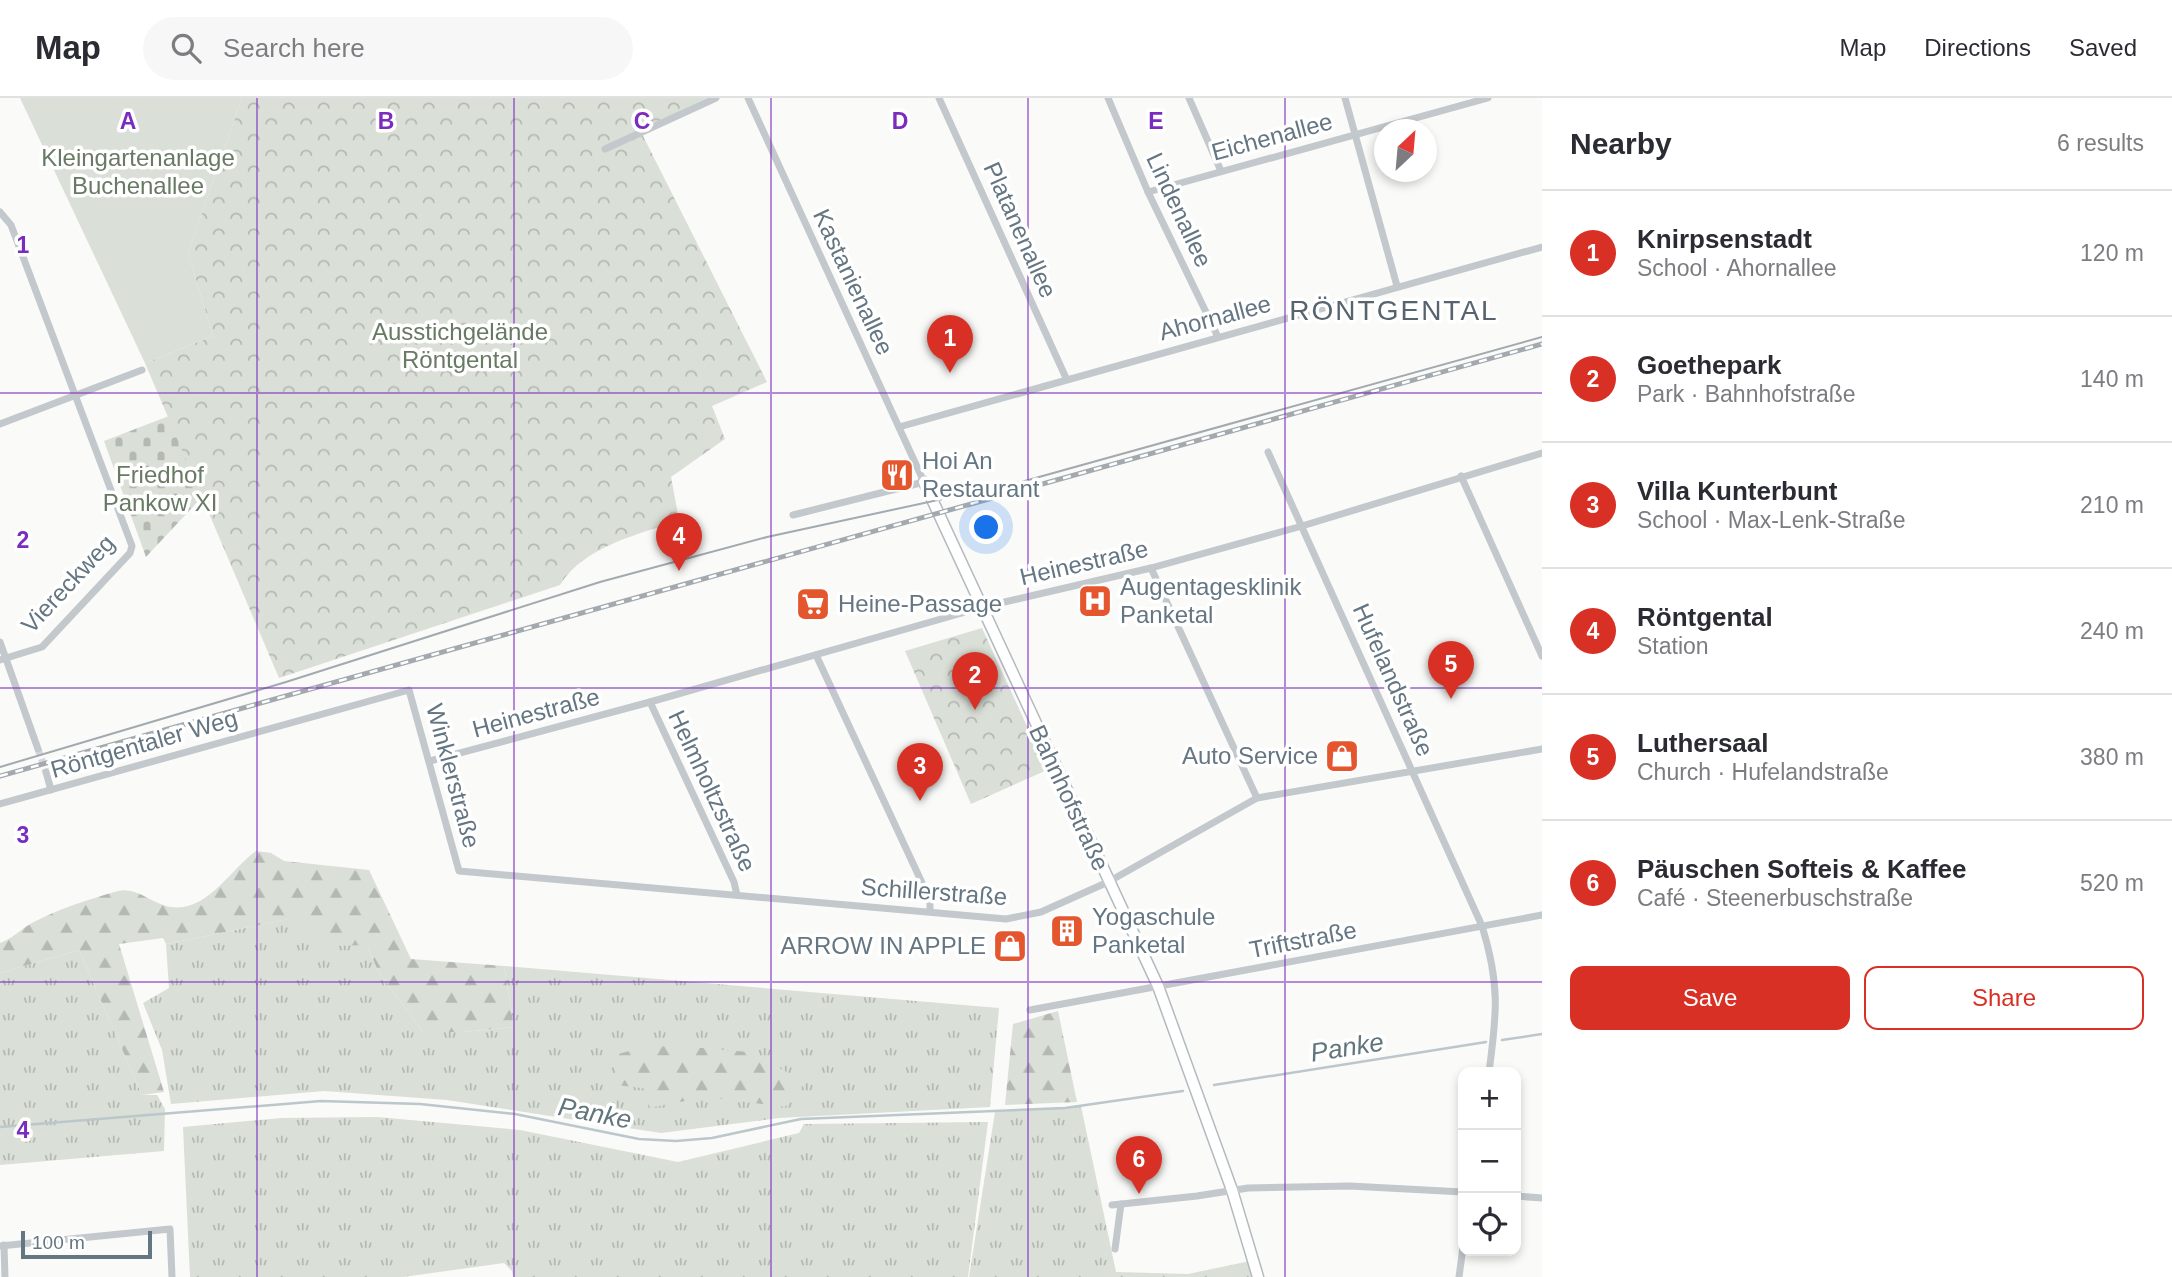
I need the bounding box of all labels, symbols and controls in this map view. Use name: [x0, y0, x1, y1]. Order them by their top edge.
search box: [143, 17, 633, 80]
text: Map: [35, 29, 101, 66]
icon: search: [167, 29, 205, 67]
text: Search here: [223, 33, 365, 63]
text: Map: [1840, 34, 1886, 61]
text: Directions: [1924, 34, 2031, 61]
text: Saved: [2069, 34, 2137, 61]
street label: Eichenallee: [1208, 107, 1335, 166]
text: A: [120, 108, 136, 134]
text: B: [378, 108, 394, 134]
text: C: [634, 108, 650, 134]
text: D: [892, 108, 908, 134]
text: E: [1148, 108, 1164, 134]
north arrow: [1374, 119, 1437, 182]
text: Nearby: [1570, 127, 1672, 160]
text: 6 results: [2057, 130, 2144, 156]
park label: Kleingartenanlage Buchenallee: [41, 144, 235, 199]
street label: Lindenallee: [1141, 148, 1218, 271]
street label: Platanenallee: [979, 158, 1062, 302]
street label: Kastanienallee: [808, 205, 899, 359]
text: Knirpsenstadt: [1637, 224, 1812, 254]
text: 1: [17, 232, 30, 258]
text: 1: [1587, 240, 1599, 266]
text: 120 m: [2080, 240, 2144, 266]
text: School · Ahornallee: [1637, 255, 1836, 281]
street label: Ahornallee: [1156, 290, 1274, 345]
district label: RÖNTGENTAL: [1289, 295, 1499, 326]
pin: 1: [927, 315, 973, 373]
park label: Ausstichgelände Röntgental: [372, 318, 548, 373]
text: Goethepark: [1637, 350, 1782, 380]
text: 2: [1587, 366, 1599, 392]
text: 140 m: [2080, 366, 2144, 392]
text: Park · Bahnhofstraße: [1637, 381, 1856, 407]
place label: Hoi An Restaurant: [922, 447, 1040, 502]
restaurant icon: Hoi An Restaurant: [878, 456, 916, 494]
park label: Friedhof Pankow XI: [103, 461, 217, 516]
text: Villa Kunterbunt: [1637, 476, 1837, 506]
text: 3: [1587, 492, 1599, 518]
text: 210 m: [2080, 492, 2144, 518]
text: School · Max-Lenk-Straße: [1637, 507, 1905, 533]
your location: [969, 510, 1003, 544]
pin: 4: [656, 513, 702, 571]
text: 2: [17, 527, 29, 553]
street label: Viereckweg: [16, 529, 120, 638]
street label: Heinestraße: [1017, 535, 1151, 590]
place label: Augentagesklinik Panketal: [1120, 573, 1302, 628]
hospital icon: Augentagesklinik Panketal: [1076, 582, 1114, 620]
supermarket icon: Heine-Passage: [794, 585, 832, 623]
place label: Heine-Passage: [838, 590, 1002, 617]
street label: Hufelandstraße: [1348, 599, 1439, 760]
text: Röntgental: [1637, 602, 1773, 632]
text: 4: [1587, 618, 1599, 644]
text: 240 m: [2080, 618, 2144, 644]
text: Station: [1637, 633, 1709, 659]
pin: 5: [1428, 641, 1474, 699]
pin: 2: [952, 652, 998, 710]
street label: Heinestraße: [469, 683, 603, 742]
street label: Winklerstraße: [421, 701, 486, 851]
street label: Röntgentaler Weg: [47, 704, 240, 783]
street label: Helmholtzstraße: [663, 706, 762, 876]
street label: Bahnhofstraße: [1024, 721, 1115, 875]
text: Luthersaal: [1637, 728, 1769, 758]
shop icon: Auto Service: [1323, 737, 1361, 775]
place label: Auto Service: [1182, 742, 1318, 769]
pin: 3: [897, 743, 943, 801]
text: 5: [1587, 744, 1599, 770]
text: 380 m: [2080, 744, 2144, 770]
text: Church · Hufelandstraße: [1637, 759, 1889, 785]
text: 3: [17, 822, 29, 848]
text: Päuschen Softeis & Kaffee: [1637, 854, 1966, 884]
text: 6: [1587, 870, 1599, 896]
text: 520 m: [2080, 870, 2144, 896]
street label: Schillerstraße: [860, 873, 1008, 910]
text: Café · Steenerbuschstraße: [1637, 885, 1913, 911]
place label: Yogaschule Panketal: [1092, 903, 1215, 958]
building icon: Yogaschule Panketal: [1048, 912, 1086, 950]
street label: Triftstraße: [1247, 916, 1359, 963]
shop icon: ARROW IN APPLE: [991, 927, 1029, 965]
place label: ARROW IN APPLE: [781, 932, 986, 959]
button: Save: [1570, 966, 1850, 1030]
button: Share: [1864, 966, 2144, 1030]
water label: Panke: [1308, 1026, 1386, 1068]
map controls: [1458, 1067, 1521, 1256]
button: +: [1458, 1067, 1521, 1130]
water label: Panke: [556, 1091, 634, 1135]
text: 4: [17, 1117, 30, 1143]
button: −: [1458, 1130, 1521, 1193]
pin: 6: [1116, 1136, 1162, 1194]
button: locate: [1458, 1193, 1521, 1256]
scale bar: [21, 1228, 152, 1260]
text: 100 m: [32, 1232, 85, 1253]

